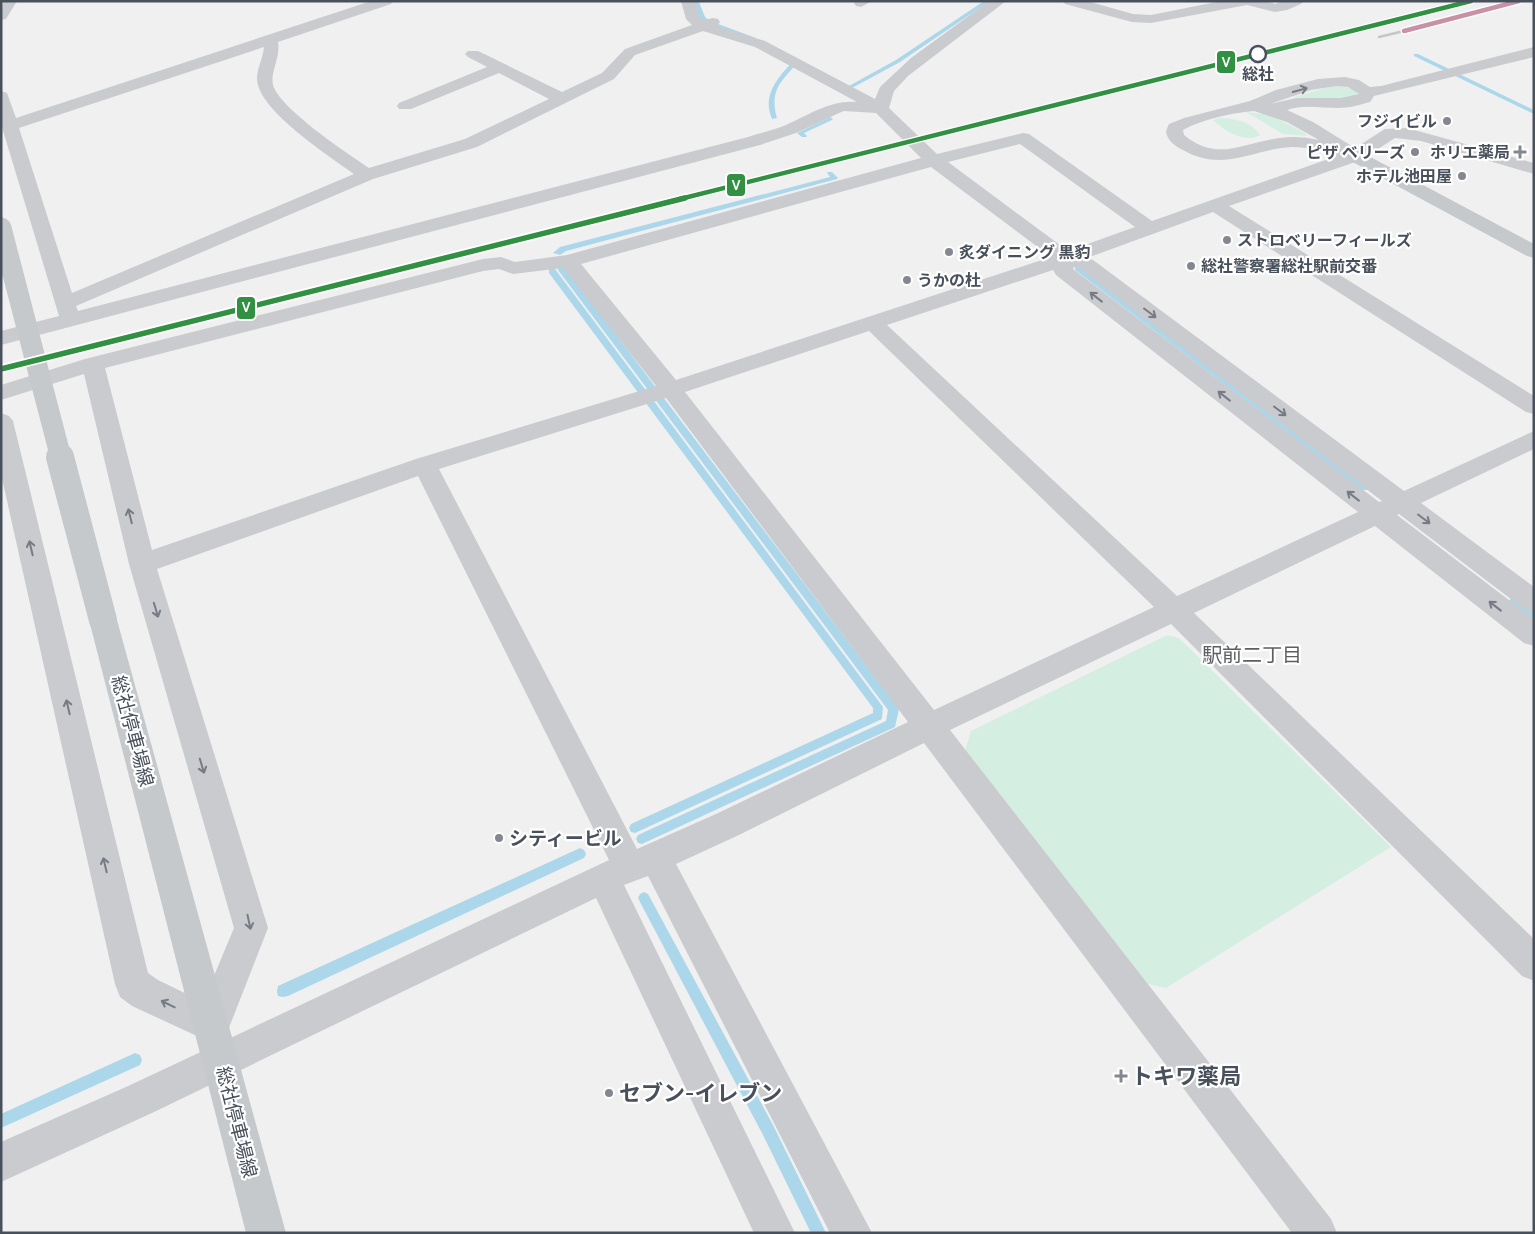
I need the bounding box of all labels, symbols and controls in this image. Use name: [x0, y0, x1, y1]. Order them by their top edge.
marker: 総社: [1249, 45, 1267, 63]
line badge: V: [1216, 50, 1236, 74]
text: V: [1222, 53, 1231, 71]
place label: 総社: [1242, 65, 1274, 84]
one-way arrow: [1291, 84, 1307, 94]
place label: フジイビル: [1357, 112, 1437, 131]
marker: フジイビル: [1441, 115, 1453, 127]
place label: ピザ ベリーズ: [1306, 143, 1405, 162]
place label: ホリエ薬局: [1430, 143, 1510, 162]
marker: ピザ ベリーズ: [1409, 146, 1421, 158]
marker: ホリエ薬局: [1514, 146, 1526, 158]
place label: ホテル池田屋: [1356, 167, 1452, 186]
marker: ホテル池田屋: [1456, 170, 1468, 182]
line badge: V: [726, 173, 746, 197]
text: V: [732, 176, 741, 194]
place label: ストロベリーフィールズ: [1237, 231, 1412, 250]
marker: ストロベリーフィールズ: [1221, 234, 1233, 246]
place label: 炙ダイニング 黒豹: [959, 243, 1091, 262]
marker: 炙ダイニング 黒豹: [943, 246, 955, 258]
place label: 総社警察署総社駅前交番: [1201, 257, 1377, 276]
marker: 総社警察署総社駅前交番: [1185, 260, 1197, 272]
place label: うかの杜: [917, 271, 981, 290]
marker: うかの杜: [901, 274, 913, 286]
one-way arrow: [1090, 291, 1103, 302]
line badge: V: [236, 296, 256, 320]
text: V: [242, 298, 251, 316]
one-way arrow: [1143, 308, 1157, 318]
one-way arrow: [1217, 391, 1231, 401]
one-way arrow: [1273, 405, 1286, 416]
one-way arrow: [1347, 490, 1360, 501]
one-way arrow: [125, 509, 134, 525]
one-way arrow: [1417, 514, 1431, 524]
one-way arrow: [26, 541, 35, 557]
one-way arrow: [1489, 600, 1502, 611]
one-way arrow: [151, 602, 161, 618]
district label: 駅前二丁目: [1202, 643, 1302, 667]
street label: 総社停車場線: [107, 673, 158, 789]
one-way arrow: [63, 699, 72, 715]
one-way arrow: [198, 758, 208, 774]
place label: シティービル: [509, 827, 622, 850]
marker: シティービル: [493, 832, 505, 844]
one-way arrow: [100, 857, 109, 873]
one-way arrow: [244, 913, 254, 929]
one-way arrow: [161, 998, 176, 1008]
place label: トキワ薬局: [1131, 1063, 1241, 1090]
street label: 総社停車場線: [212, 1064, 261, 1180]
marker: トキワ薬局: [1115, 1070, 1127, 1082]
place label: セブン-イレブン: [619, 1080, 782, 1107]
marker: セブン-イレブン: [603, 1087, 615, 1099]

